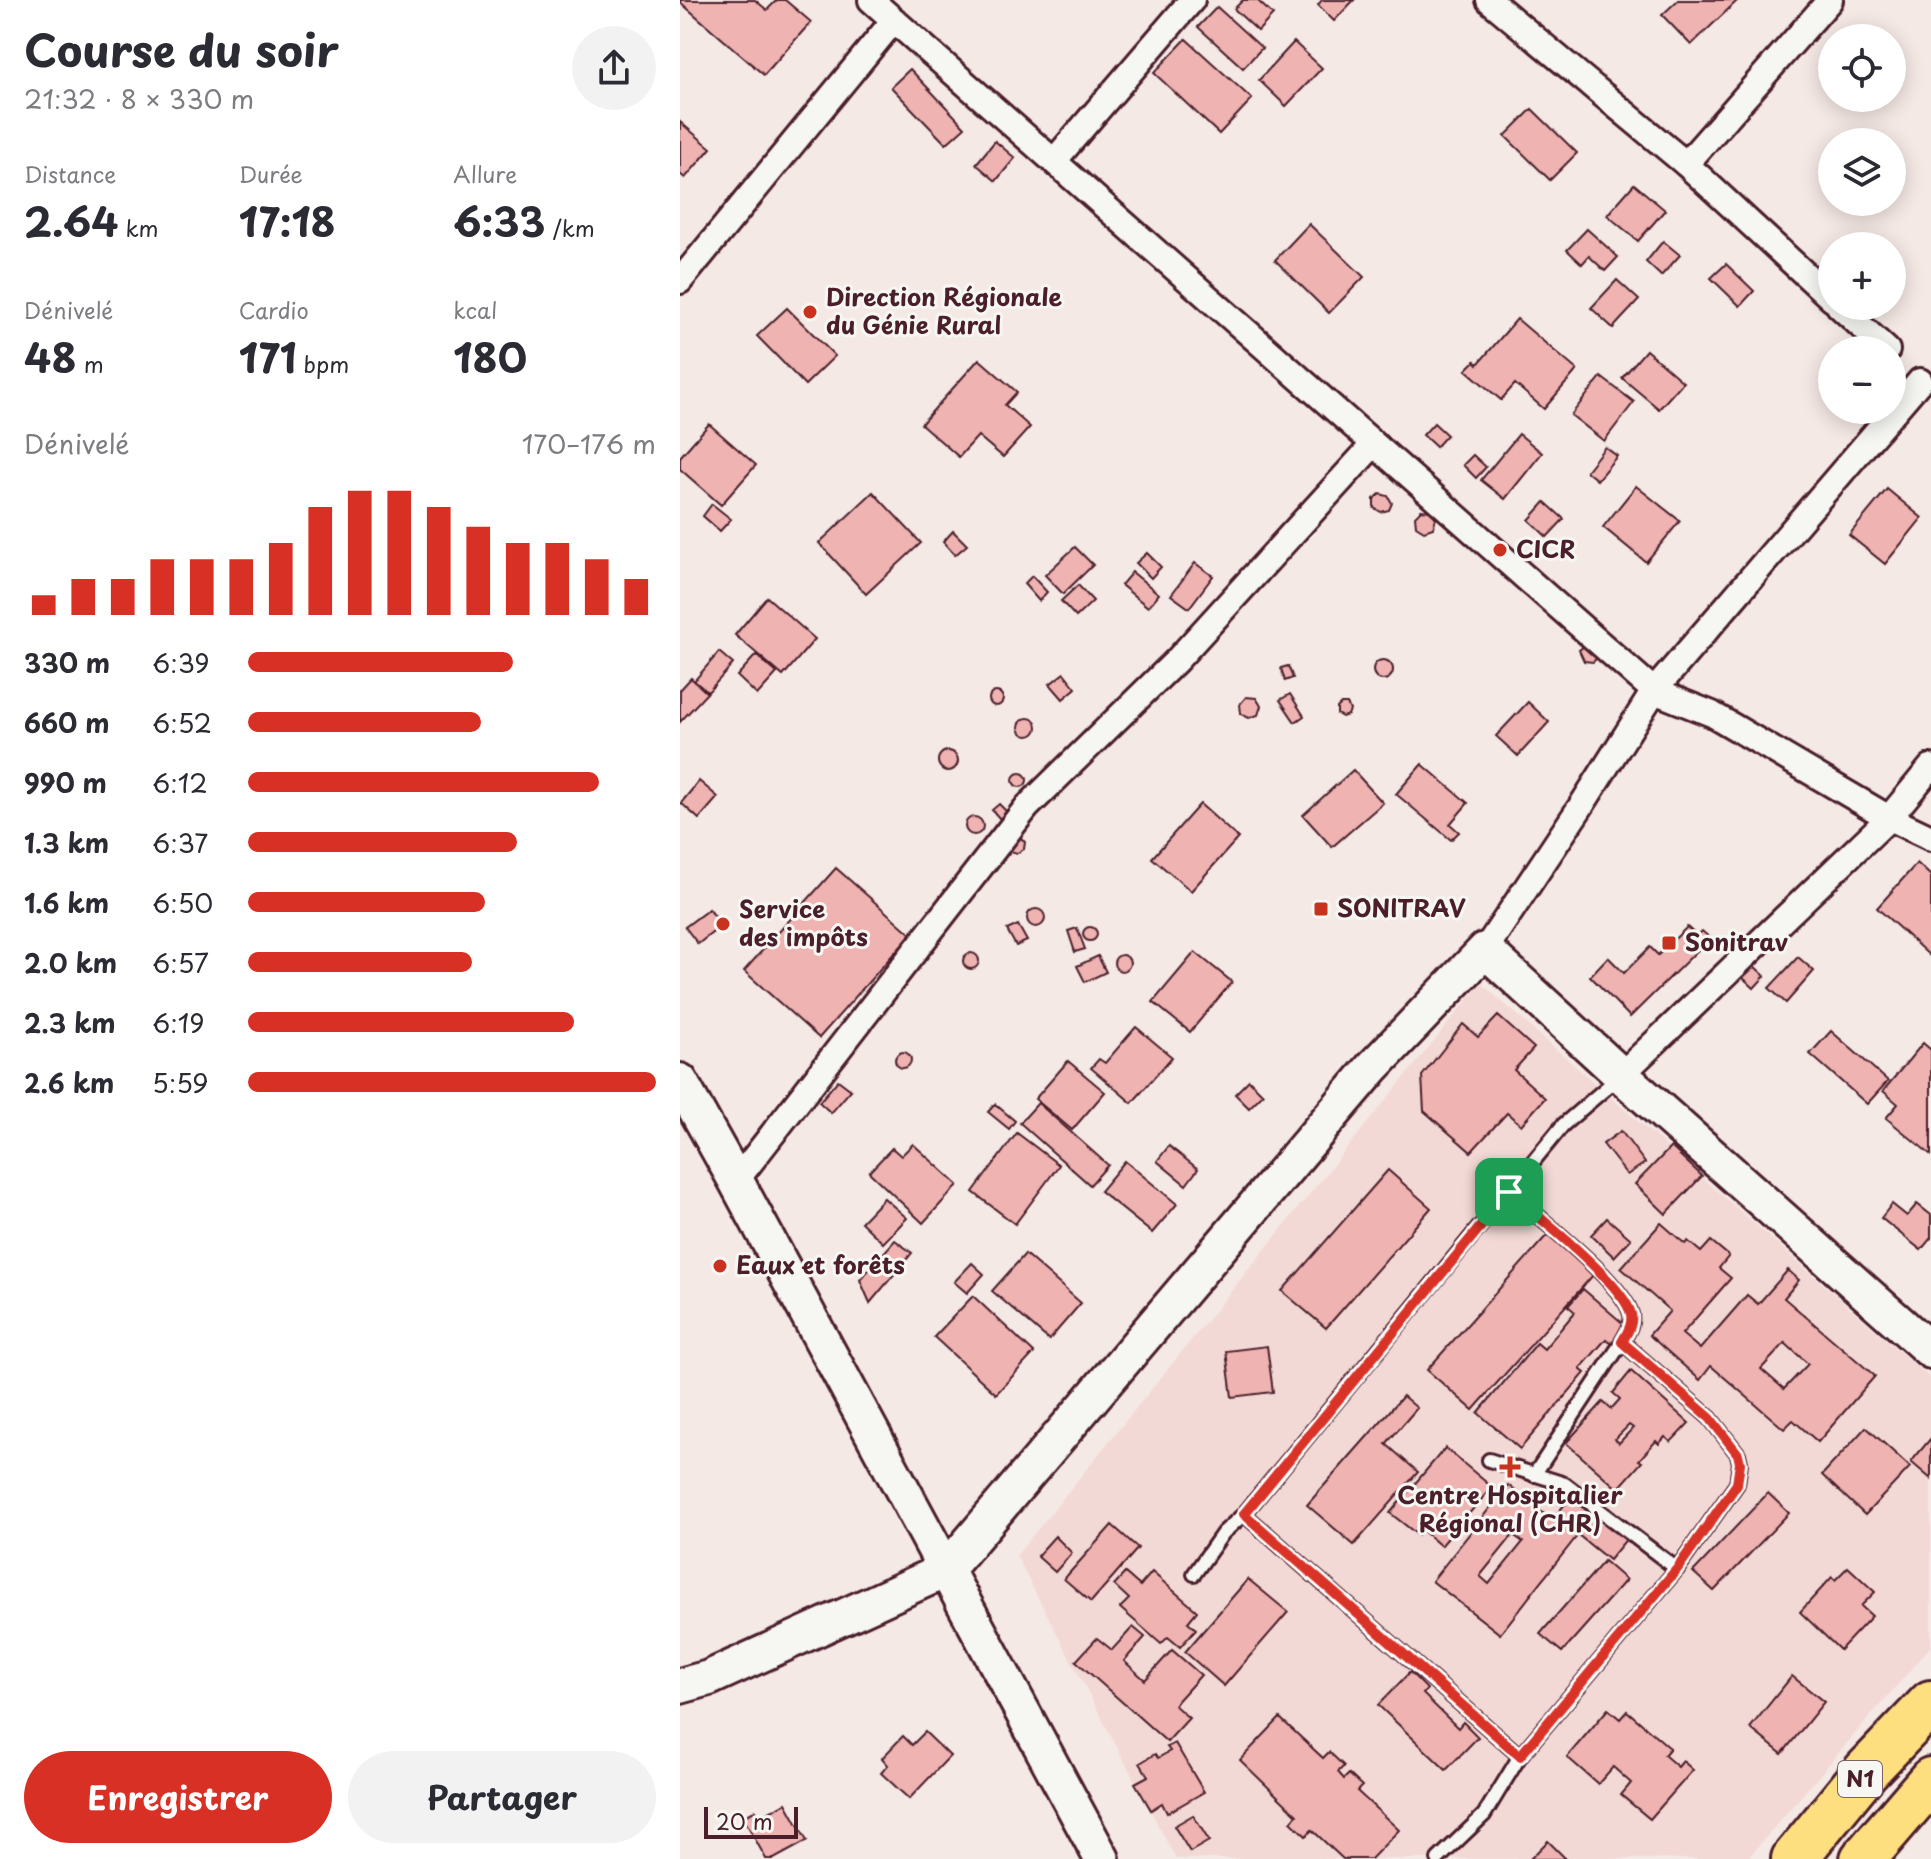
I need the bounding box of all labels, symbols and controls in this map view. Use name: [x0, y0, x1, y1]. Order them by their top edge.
text: Course du soir: [24, 16, 339, 82]
map controls: [1818, 24, 1906, 424]
button: locate: [1818, 24, 1906, 112]
button: share: [572, 26, 656, 110]
text: 21:32 · 8 × 330 m: [24, 79, 254, 118]
button: layers: [1818, 128, 1906, 216]
text: Distance: [24, 157, 116, 190]
text: Durée: [239, 157, 303, 190]
text: Allure: [453, 157, 517, 190]
text: 2.64: [24, 190, 118, 251]
text: 17:18: [239, 190, 336, 251]
text: 6:33: [453, 190, 546, 251]
text: km: [118, 211, 159, 244]
text: /km: [546, 211, 595, 244]
button: +: [1818, 232, 1906, 320]
place label: Direction Régionale du Génie Rural: [826, 278, 1063, 342]
text: Dénivelé: [24, 293, 113, 326]
text: Cardio: [239, 293, 309, 326]
text: kcal: [453, 293, 497, 326]
marker: Direction Régionale du Génie Rural: [801, 303, 819, 321]
text: 48: [24, 326, 77, 387]
text: 171: [239, 326, 296, 387]
text: 180: [453, 326, 527, 387]
button: −: [1818, 336, 1906, 424]
text: m: [77, 347, 104, 380]
text: bpm: [296, 347, 349, 380]
text: Dénivelé: [24, 424, 129, 463]
text: 170–176 m: [522, 424, 656, 463]
place label: CICR: [1516, 530, 1575, 566]
marker: CICR: [1491, 541, 1509, 559]
text: 330 m: [24, 643, 110, 682]
text: 6:39: [152, 643, 210, 682]
text: 660 m: [24, 703, 109, 742]
text: 6:52: [152, 703, 212, 742]
text: 990 m: [24, 763, 107, 802]
text: 6:12: [152, 763, 208, 802]
text: 1.3 km: [24, 823, 109, 862]
text: 6:37: [152, 823, 208, 862]
text: 1.6 km: [24, 883, 109, 922]
text: 6:50: [152, 883, 213, 922]
place label: SONITRAV: [1337, 889, 1466, 925]
place label: Service des impôts: [739, 890, 868, 954]
marker: SONITRAV: [1312, 900, 1330, 918]
marker: Service des impôts: [714, 915, 732, 933]
place label: Sonitrav: [1685, 923, 1789, 959]
marker: Sonitrav: [1660, 934, 1678, 952]
text: 2.0 km: [24, 943, 117, 982]
text: 6:57: [152, 943, 209, 982]
text: 2.3 km: [24, 1003, 116, 1042]
text: 6:19: [152, 1003, 205, 1042]
text: 2.6 km: [24, 1063, 114, 1102]
text: 5:59: [152, 1063, 209, 1102]
pin: [1475, 1158, 1543, 1226]
icon: arrive: [1487, 1170, 1531, 1214]
place label: Eaux et forêts: [736, 1246, 905, 1282]
marker: Eaux et forêts: [711, 1257, 729, 1275]
marker: Centre Hospitalier Régional (CHR): [1499, 1456, 1521, 1478]
place label: Centre Hospitalier Régional (CHR): [1397, 1476, 1623, 1540]
button: Enregistrer: [24, 1751, 332, 1843]
button: Partager: [348, 1751, 656, 1843]
road number: N1: [1838, 1761, 1882, 1797]
scale bar: [704, 1803, 798, 1839]
text: 20 m: [716, 1804, 773, 1837]

